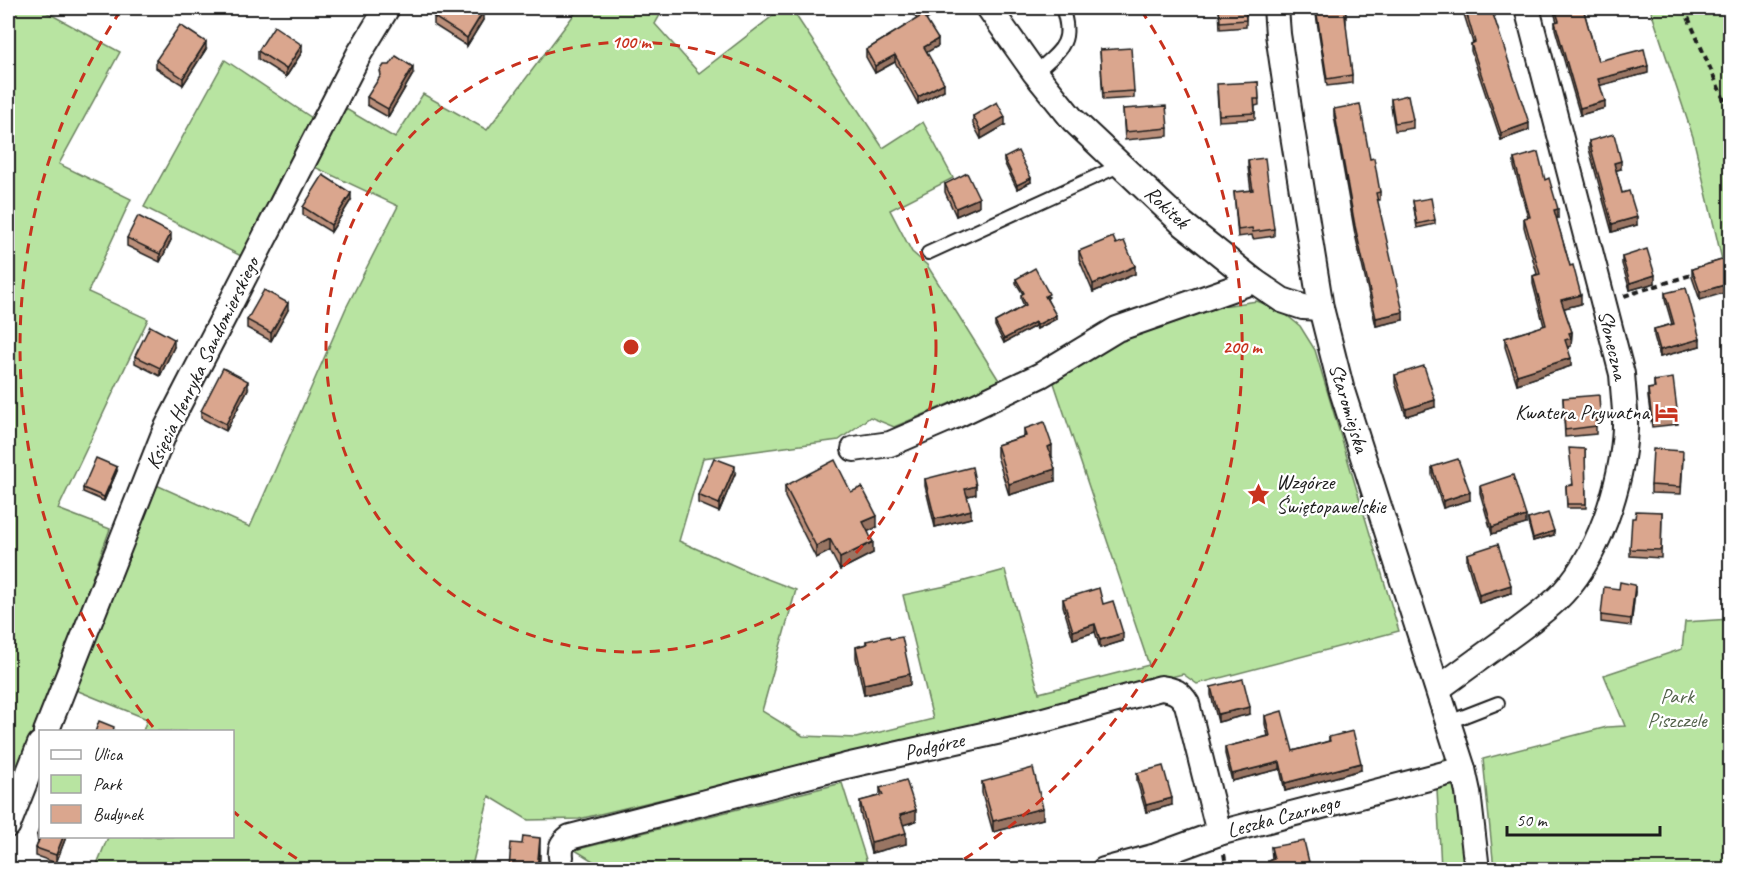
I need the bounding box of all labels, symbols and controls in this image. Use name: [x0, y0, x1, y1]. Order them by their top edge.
text: 100 m: [612, 31, 652, 53]
street label: Rokitek: [1139, 180, 1196, 235]
street label: Księcia Henryka Sandomierskiego: [139, 250, 266, 473]
street label: Słoneczna: [1592, 308, 1634, 385]
text: 200 m: [1223, 336, 1263, 358]
centre of rings: [621, 337, 641, 357]
street label: Staromiejska: [1323, 360, 1375, 457]
place label: Kwatera Prywatna: [1515, 399, 1651, 425]
hotel icon: Kwatera Prywatna: [1654, 399, 1680, 425]
place label: Wzgórze Świętopawelskie: [1276, 469, 1387, 519]
place icon: Wzgórze Świętopawelskie: [1245, 481, 1271, 507]
park label: Park Piszczele: [1647, 683, 1708, 733]
street label: Podgórze: [902, 726, 969, 765]
legend: [39, 730, 234, 838]
text: Ulica: [93, 743, 124, 765]
text: Park: [93, 773, 123, 795]
street label: Leszka Czarnego: [1224, 788, 1344, 843]
scale bar: [1507, 799, 1660, 837]
text: Budynek: [93, 803, 144, 825]
text: 50 m: [1516, 809, 1549, 831]

